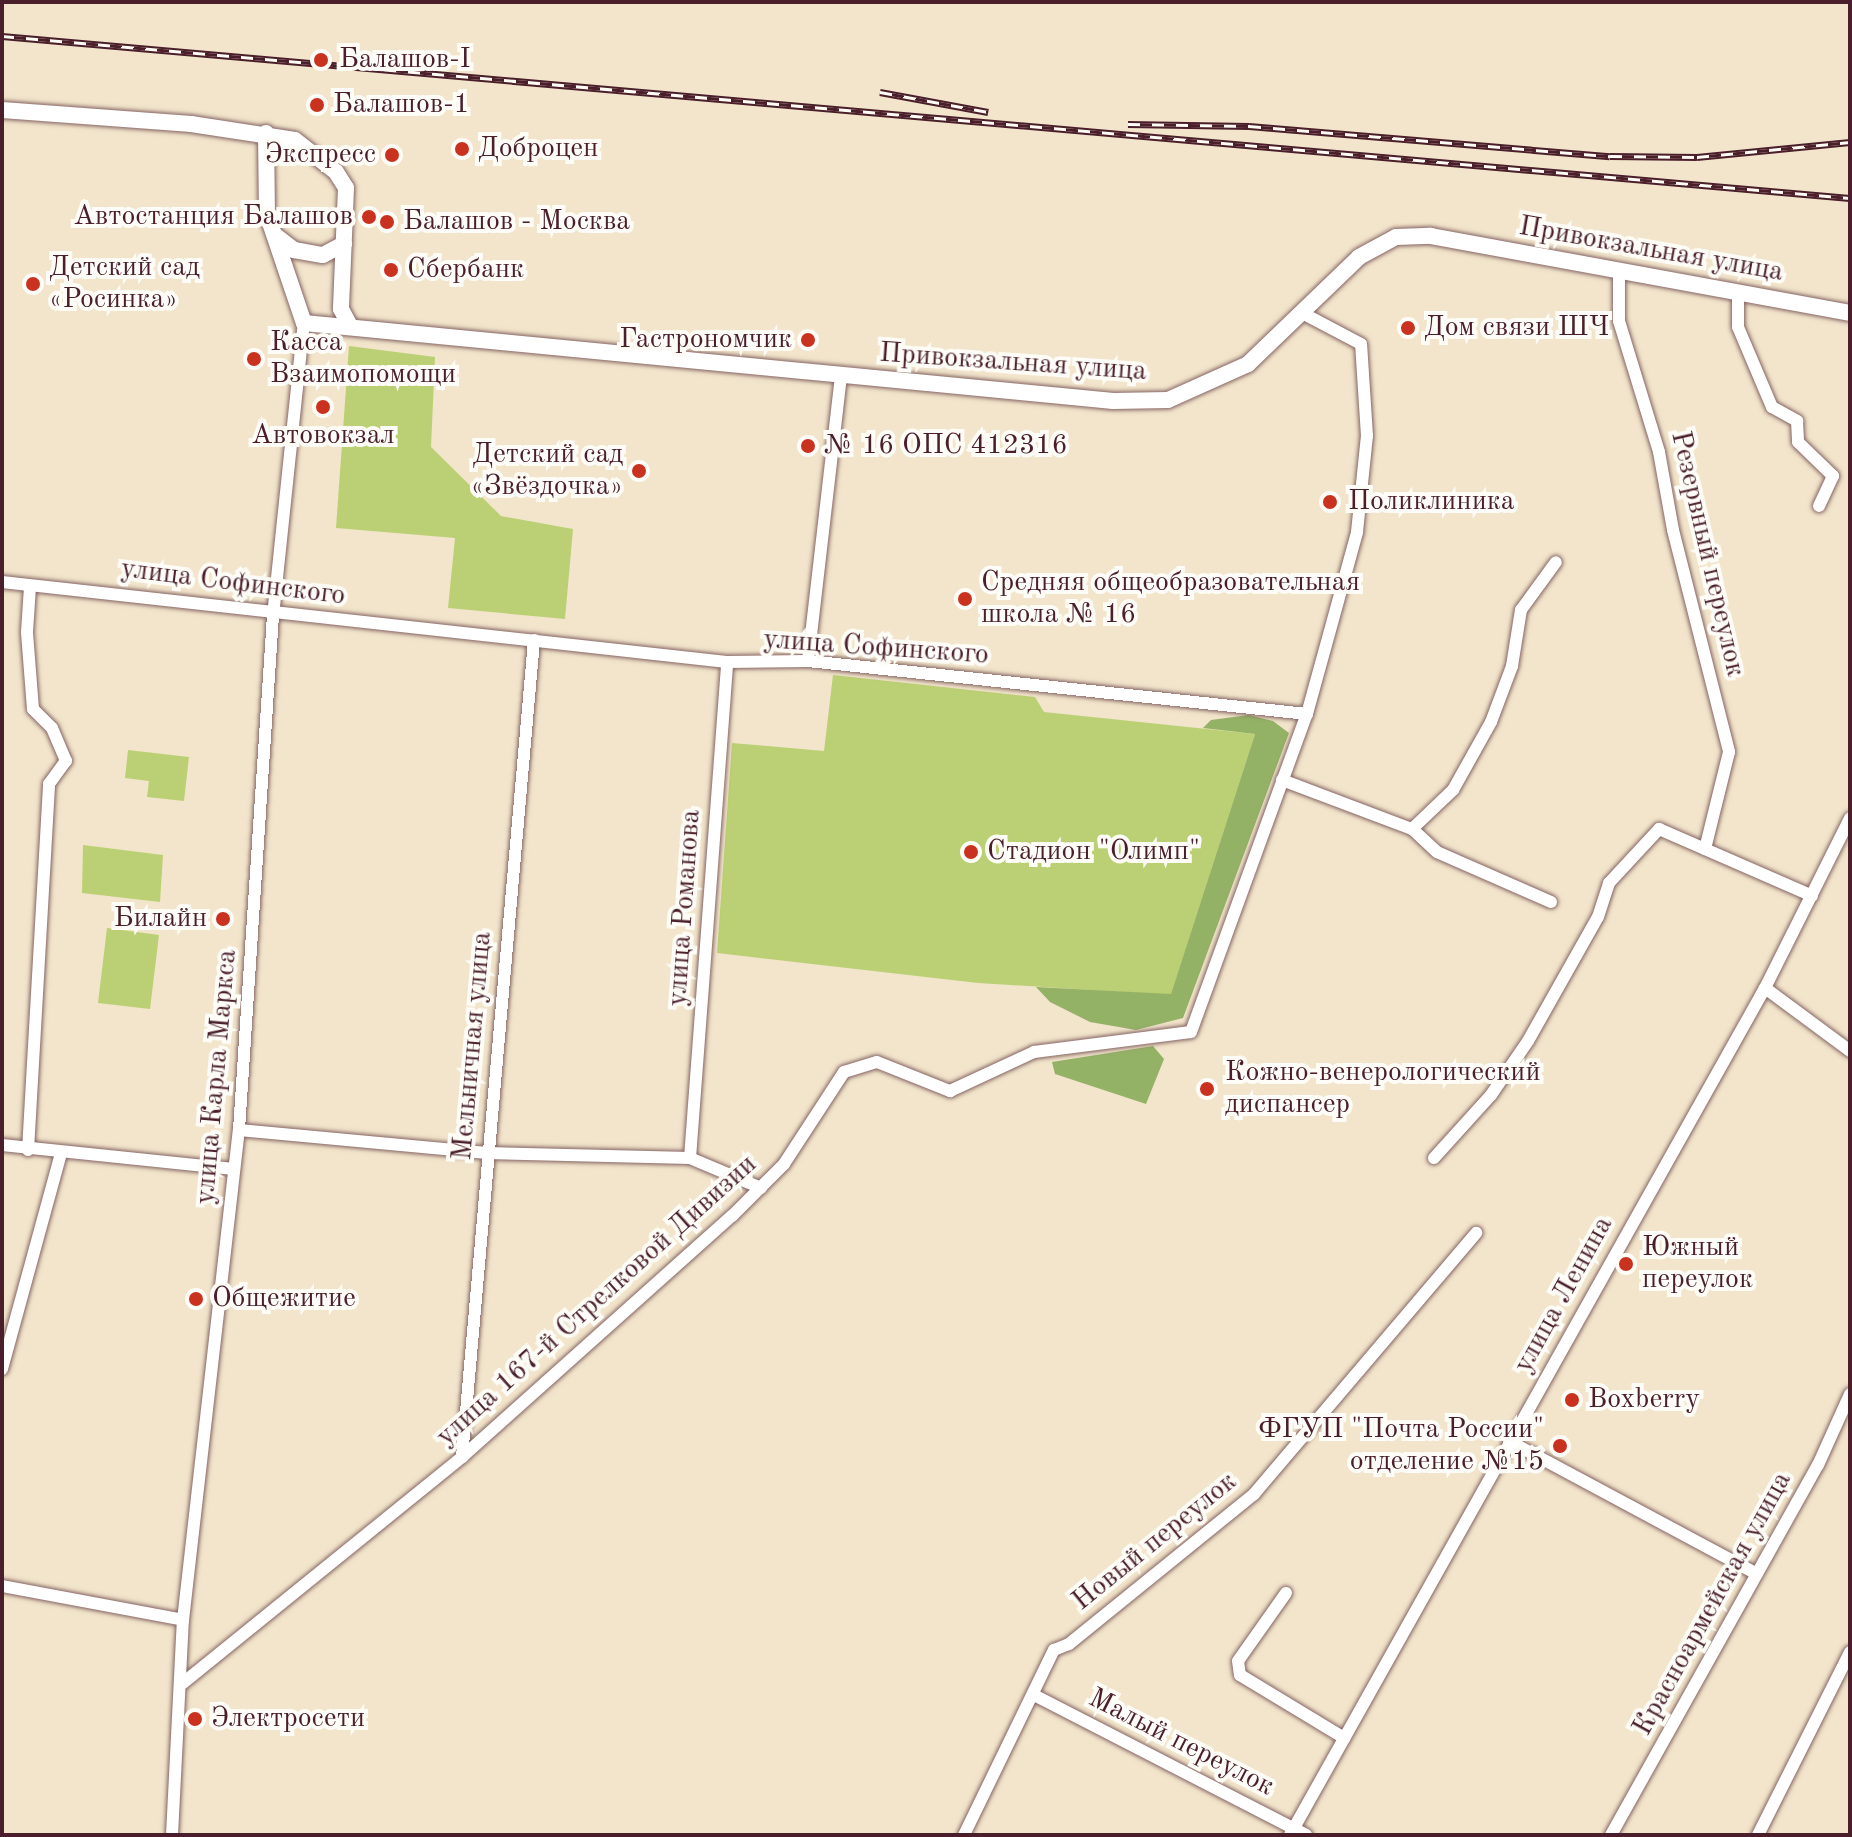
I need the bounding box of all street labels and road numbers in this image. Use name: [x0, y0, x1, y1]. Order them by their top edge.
street label: Привокзальная улица: [1516, 210, 1786, 290]
street label: Привокзальная улица: [878, 337, 1148, 389]
street label: Резервный переулок: [1662, 428, 1752, 680]
street label: улица Софинского: [119, 553, 347, 613]
street label: улица Софинского: [762, 623, 990, 673]
street label: улица Романова: [661, 808, 709, 1008]
street label: Мельничная улица: [446, 930, 500, 1162]
street label: улица Карла Маркса: [189, 948, 245, 1206]
street label: улица 167-й Стрелковой Дивизии: [430, 1148, 764, 1454]
street label: улица Ленина: [1507, 1211, 1621, 1379]
street label: Новый переулок: [1066, 1465, 1244, 1619]
street label: Красноармейская улица: [1626, 1466, 1800, 1742]
street label: Малый переулок: [1083, 1682, 1279, 1804]

